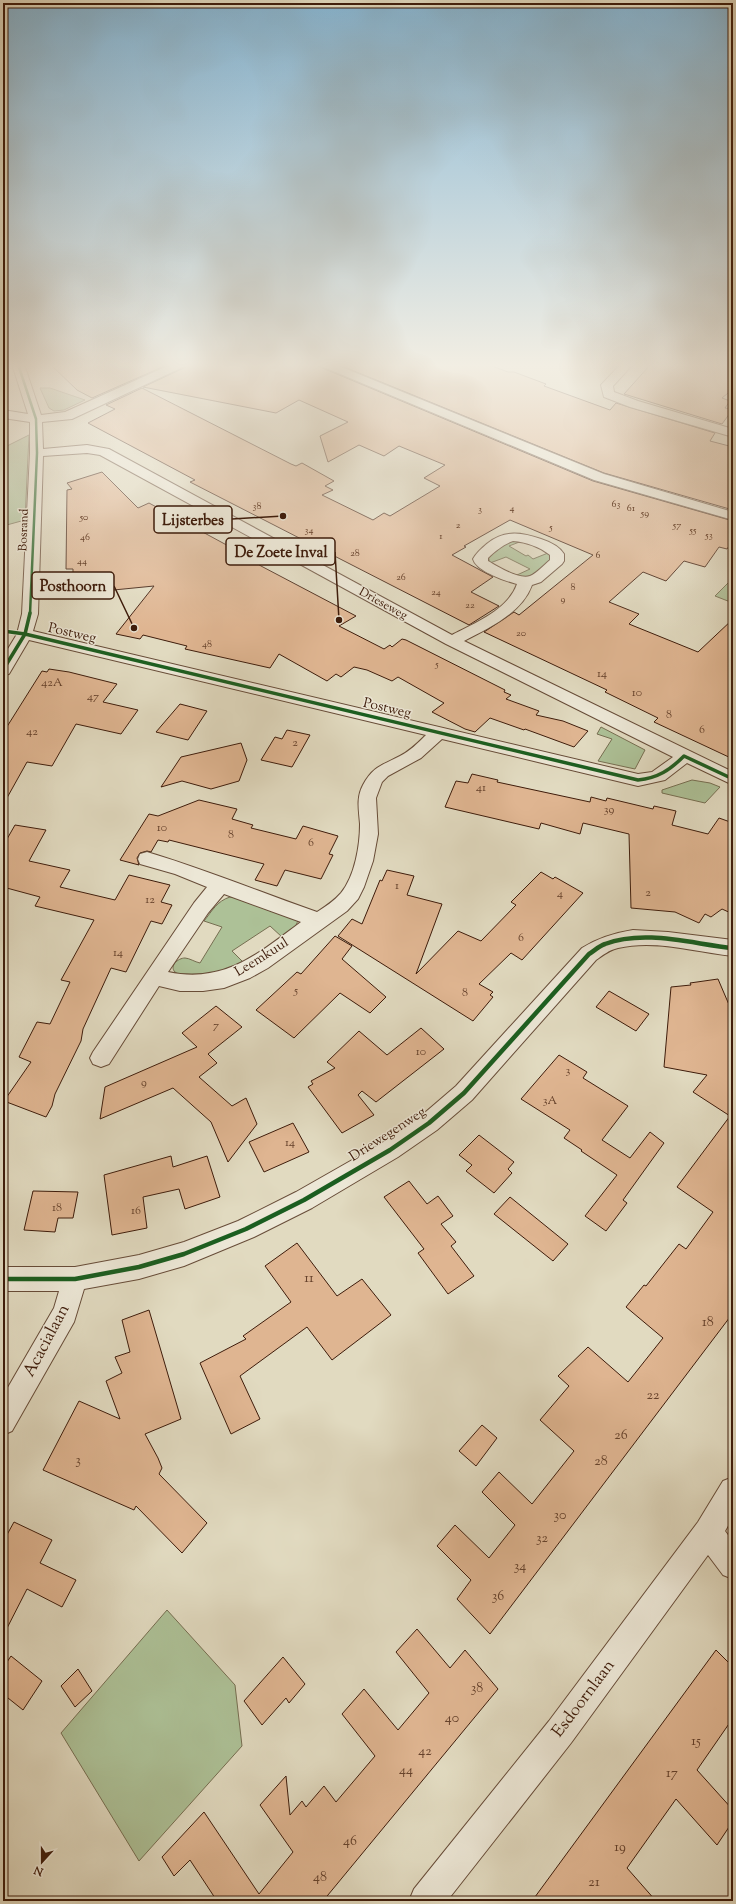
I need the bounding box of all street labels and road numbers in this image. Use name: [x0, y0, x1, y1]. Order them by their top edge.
street label: Bosrand: [14, 508, 34, 552]
street label: Drieseweg: [355, 583, 411, 625]
street label: Postweg: [46, 619, 98, 649]
street label: Postweg: [361, 694, 413, 724]
street label: Leemkuul: [231, 933, 293, 983]
street label: Driewegenweg: [346, 1103, 430, 1167]
street label: Acacialaan: [18, 1300, 76, 1382]
street label: Esdoornlaan: [547, 1655, 621, 1743]

